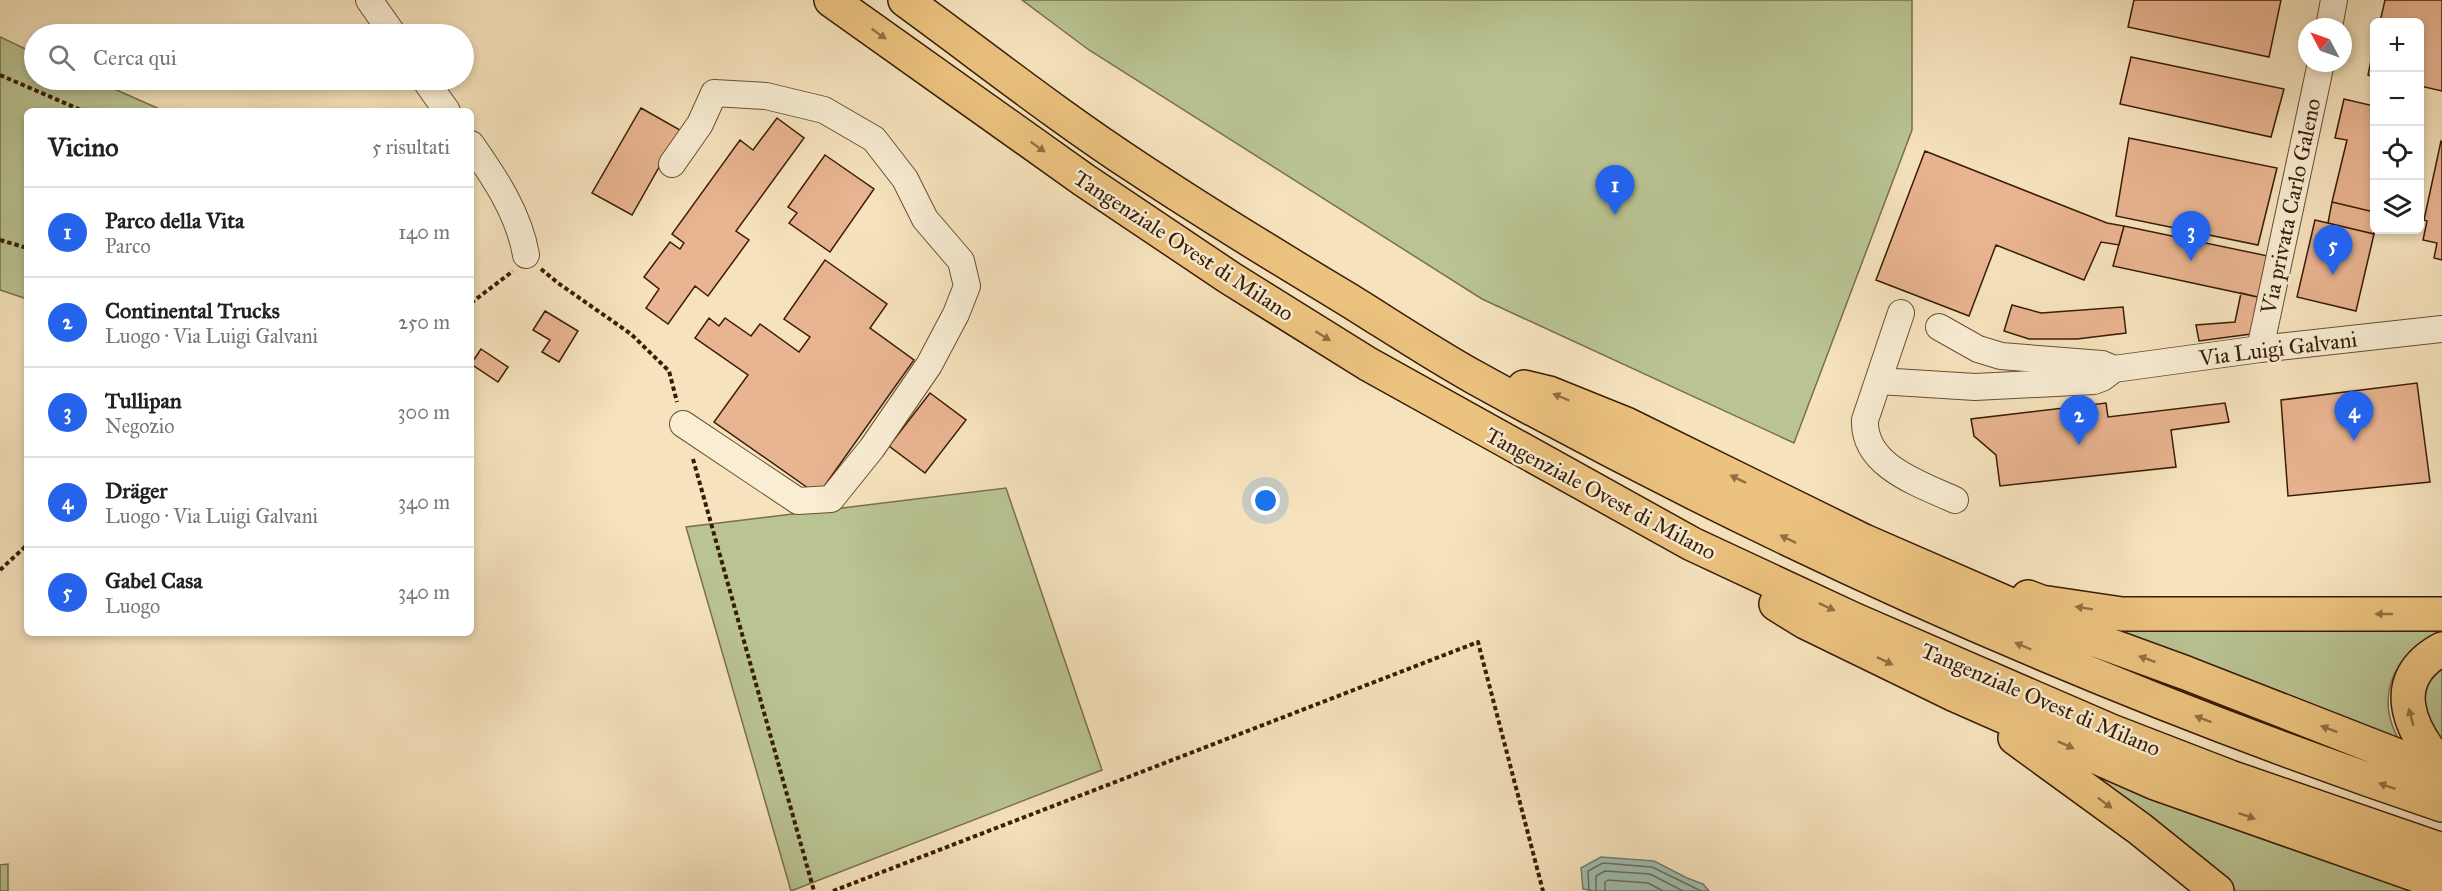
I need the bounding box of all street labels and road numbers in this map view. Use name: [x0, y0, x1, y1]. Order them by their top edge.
street label: Via privata Carlo Galeno: [2254, 96, 2327, 317]
street label: Tangenziale Ovest di Milano: [1068, 164, 1299, 327]
street label: Via Luigi Galvani: [2196, 325, 2359, 372]
street label: Tangenziale Ovest di Milano: [1481, 421, 1721, 566]
street label: Tangenziale Ovest di Milano: [1917, 637, 2165, 762]

